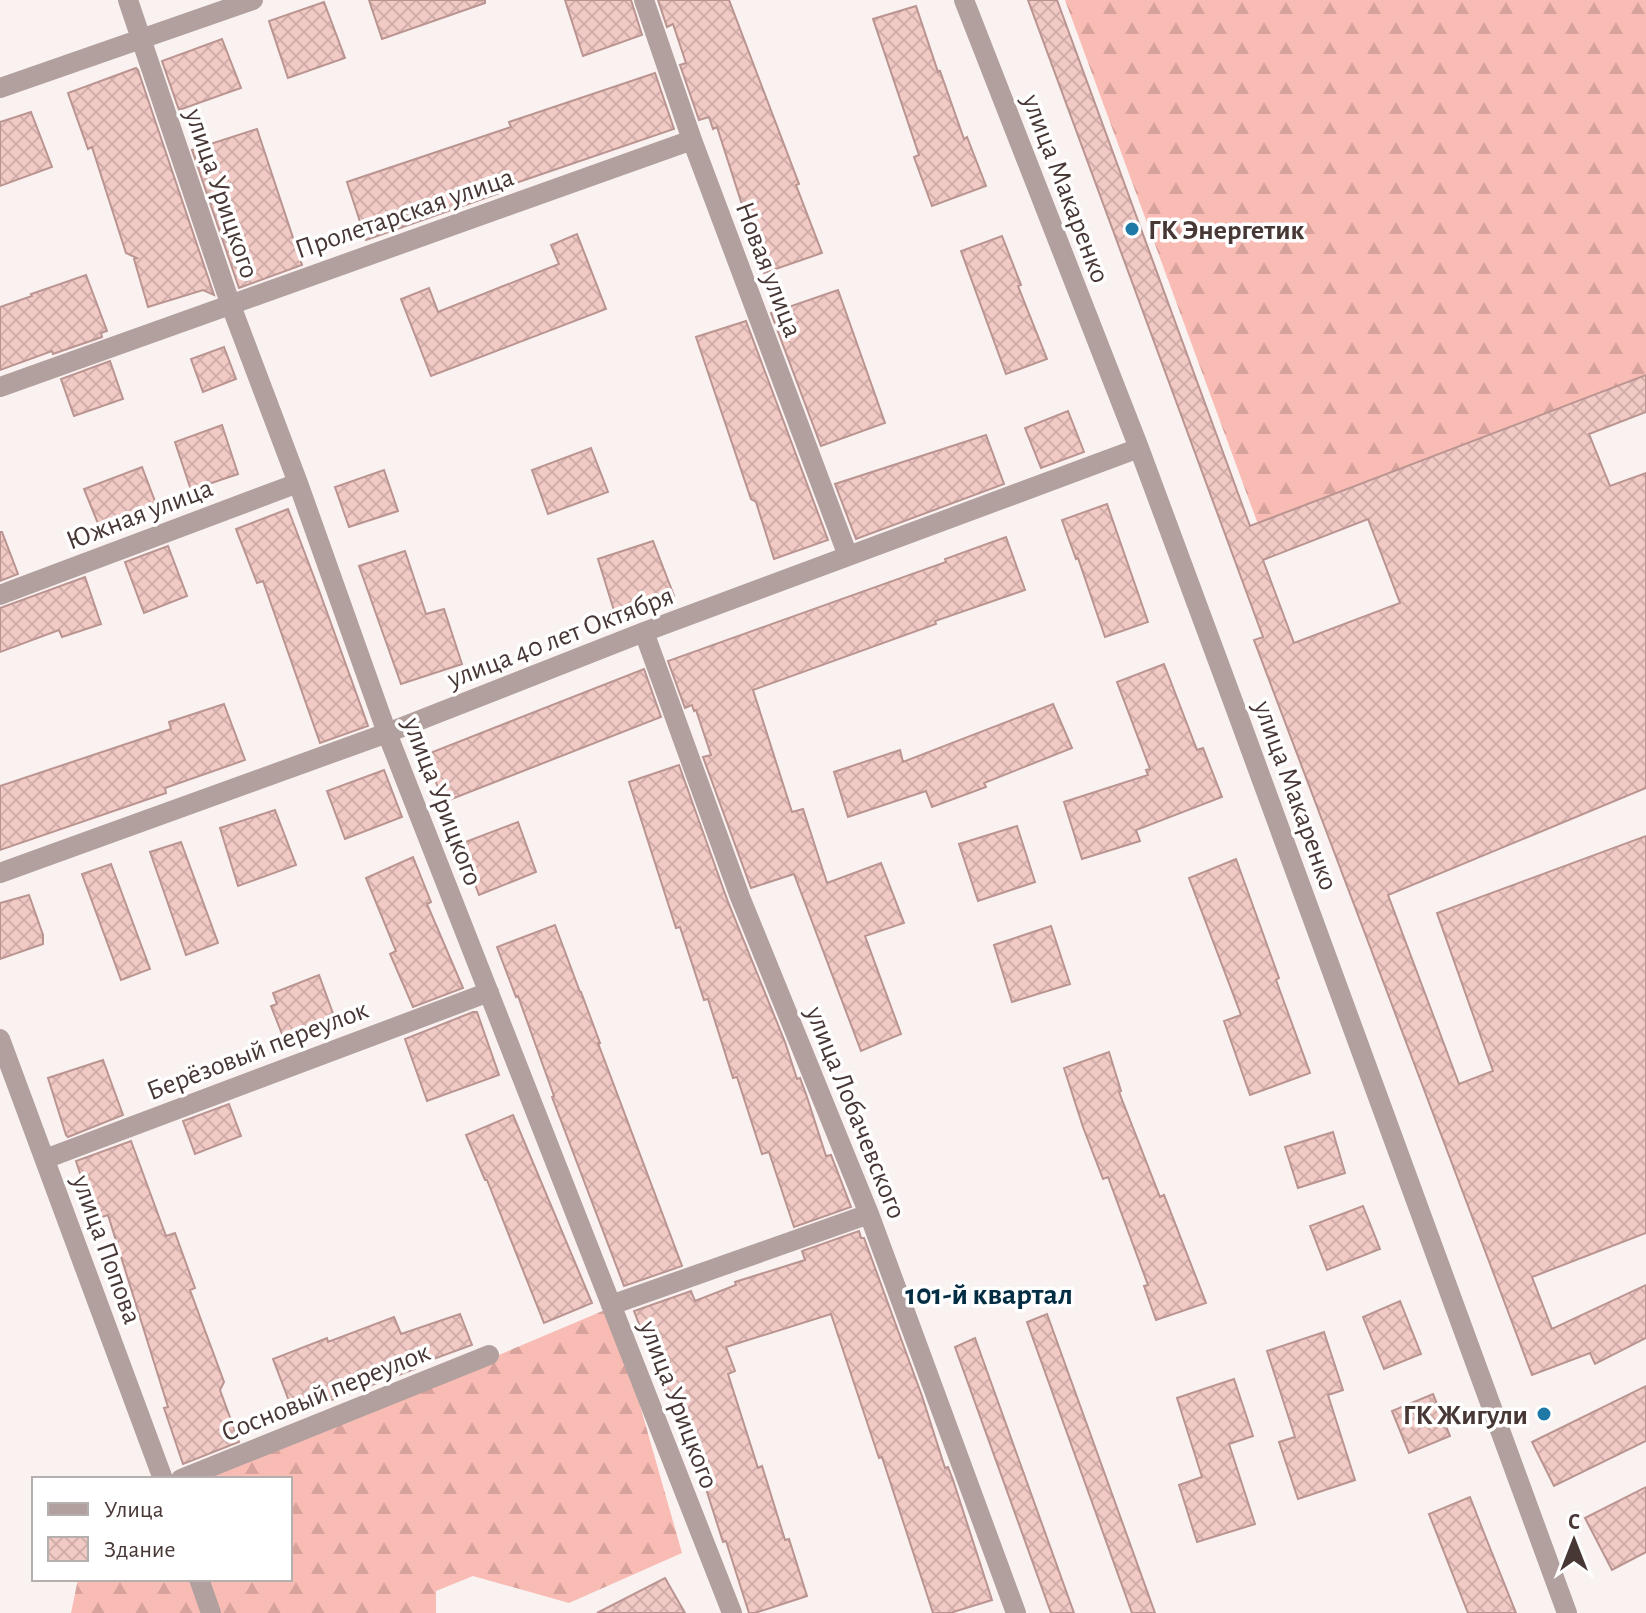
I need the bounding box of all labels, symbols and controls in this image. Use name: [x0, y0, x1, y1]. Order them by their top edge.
street label: улица Макаренко: [1016, 90, 1114, 287]
street label: улица Урицкого: [179, 104, 263, 282]
street label: Пролетарская улица: [292, 163, 518, 264]
street label: Новая улица: [730, 198, 807, 341]
place label: ГК Энергетик: [1148, 217, 1304, 245]
marker: ГК Энергетик: [1123, 220, 1141, 238]
street label: Южная улица: [63, 474, 217, 556]
street label: улица 40 лет Октября: [443, 582, 678, 694]
street label: улица Макаренко: [1248, 696, 1342, 894]
street label: улица Урицкого: [397, 713, 487, 889]
street label: Берёзовый переулок: [143, 996, 372, 1106]
street label: улица Лобачевского: [799, 1002, 910, 1223]
street label: улица Попова: [66, 1171, 146, 1328]
district label: 101-й квартал: [905, 1280, 1073, 1310]
street label: улица Урицкого: [633, 1316, 723, 1492]
street label: Сосновый переулок: [217, 1338, 434, 1447]
place label: ГК Жигули: [1403, 1402, 1528, 1430]
marker: ГК Жигули: [1535, 1405, 1553, 1423]
legend: [32, 1477, 292, 1581]
text: Улица: [104, 1498, 164, 1522]
north arrow: [1534, 1501, 1614, 1581]
text: С: [1568, 1511, 1580, 1533]
text: Здание: [104, 1538, 175, 1562]

